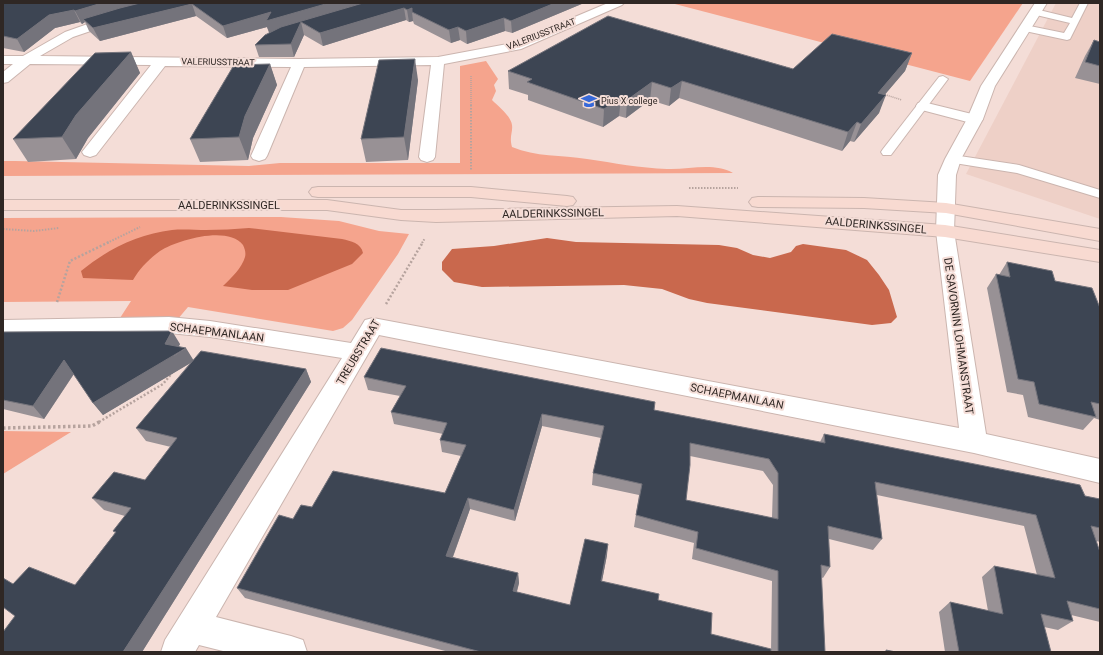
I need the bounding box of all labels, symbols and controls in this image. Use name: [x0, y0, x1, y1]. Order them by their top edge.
street label: VALERIUSSTRAAT: [505, 16, 578, 52]
street label: VALERIUSSTRAAT: [181, 56, 255, 68]
school or university icon: Pius X college: [580, 92, 598, 110]
place label: Pius X college: [601, 96, 658, 106]
street label: AALDERINKSSINGEL: [178, 199, 280, 212]
street label: AALDERINKSSINGEL: [502, 206, 604, 221]
street label: AALDERINKSSINGEL: [825, 215, 927, 236]
street label: DE SAVORNIN LOHMANSTRAAT: [941, 257, 976, 416]
street label: TREUBSTRAAT: [334, 317, 383, 387]
street label: SCHAEPMANLAAN: [169, 320, 265, 345]
street label: SCHAEPMANLAAN: [689, 381, 785, 412]

